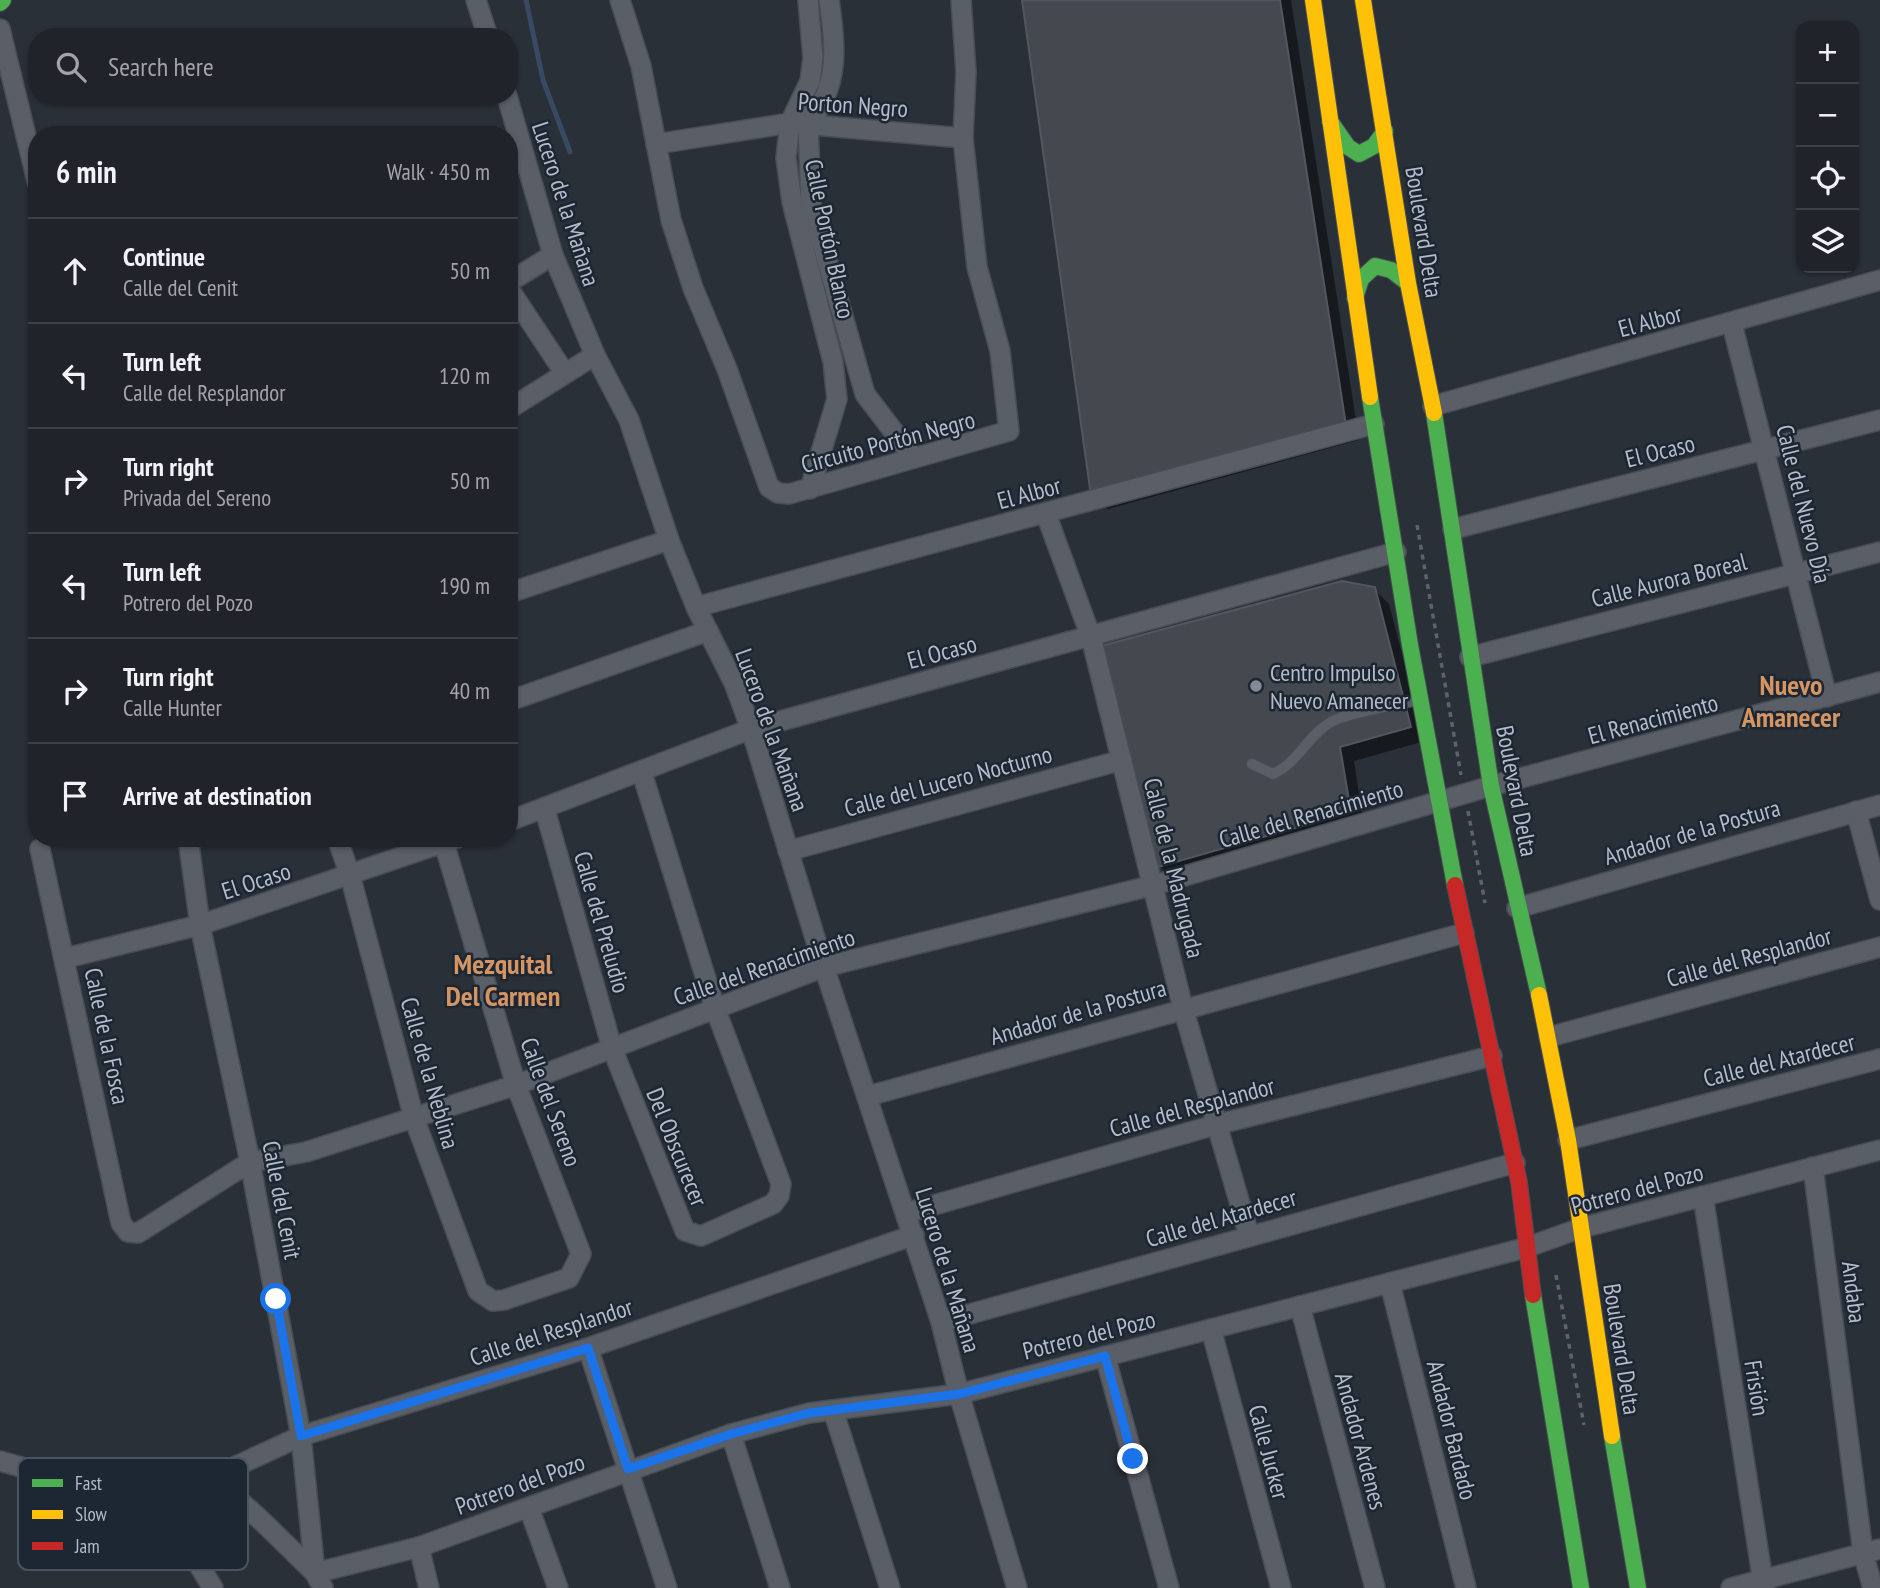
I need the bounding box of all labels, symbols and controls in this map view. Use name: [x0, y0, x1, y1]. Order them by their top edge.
map controls: [1796, 21, 1859, 273]
button: +: [1796, 21, 1859, 84]
search box: [28, 28, 518, 105]
icon: search: [52, 48, 90, 86]
text: Search here: [108, 50, 214, 83]
button: −: [1796, 84, 1859, 147]
street label: Porton Negro: [797, 86, 909, 124]
street label: Lucero de la Mañana: [525, 118, 607, 290]
button: locate: [1796, 147, 1859, 210]
text: 6 min: [56, 152, 117, 191]
text: Walk · 450 m: [387, 157, 490, 186]
street label: Calle Portón Blanco: [798, 157, 862, 321]
street label: Boulevard Delta: [1398, 164, 1450, 300]
button: layers: [1796, 210, 1859, 273]
text: Continue: [123, 240, 205, 273]
icon: ahead: [56, 252, 94, 290]
text: 50 m: [449, 256, 490, 285]
text: Calle del Cenit: [123, 273, 238, 302]
street label: El Albor: [1615, 298, 1686, 344]
text: Turn left: [123, 345, 201, 378]
icon: left: [56, 357, 94, 395]
text: 120 m: [439, 361, 490, 390]
text: Calle del Resplandor: [123, 378, 286, 407]
street label: Circuito Portón Negro: [798, 404, 978, 480]
street label: Calle del Nuevo Día: [1769, 421, 1839, 587]
street label: El Ocaso: [1622, 427, 1698, 475]
text: Turn right: [123, 450, 214, 483]
icon: right: [56, 462, 94, 500]
text: 50 m: [449, 466, 490, 495]
street label: El Albor: [994, 470, 1065, 516]
text: Privada del Sereno: [123, 483, 271, 512]
street label: Calle Aurora Boreal: [1588, 546, 1750, 614]
text: Turn left: [123, 555, 201, 588]
icon: left: [56, 567, 94, 605]
text: 190 m: [439, 571, 490, 600]
text: Potrero del Pozo: [123, 588, 253, 617]
street label: El Ocaso: [904, 628, 980, 676]
street label: Lucero de la Mañana: [728, 644, 816, 816]
place label: Centro Impulso Nuevo Amanecer: [1270, 657, 1409, 716]
text: Turn right: [123, 660, 214, 693]
district label: Nuevo Amanecer: [1741, 666, 1841, 735]
icon: right: [56, 672, 94, 710]
text: 40 m: [449, 676, 490, 705]
marker: Centro Impulso Nuevo Amanecer: [1248, 678, 1264, 694]
street label: El Renacimiento: [1585, 687, 1721, 751]
text: Calle Hunter: [123, 693, 222, 722]
street label: Boulevard Delta: [1489, 723, 1545, 859]
street label: Calle del Lucero Nocturno: [841, 738, 1055, 824]
street label: Calle del Renacimiento: [1215, 773, 1407, 855]
street label: Calle de la Madrugada: [1137, 775, 1211, 961]
icon: arrive: [56, 777, 94, 815]
text: Arrive at destination: [123, 779, 312, 812]
street label: Andador de la Postura: [1600, 792, 1784, 872]
street label: Calle del Preludio: [567, 848, 637, 996]
street label: El Ocaso: [218, 855, 294, 907]
street label: Calle del Resplandor: [1663, 920, 1835, 994]
street label: Calle del Renacimiento: [669, 921, 859, 1013]
district label: Mezquital Del Carmen: [446, 945, 560, 1014]
street label: Calle de la Fosca: [77, 965, 137, 1107]
street label: Andador de la Postura: [986, 972, 1170, 1052]
street label: Calle de la Neblina: [394, 994, 466, 1152]
street label: Calle del Atardecer: [1700, 1026, 1859, 1094]
street label: Calle del Sereno: [513, 1033, 589, 1171]
street label: Calle del Resplandor: [1106, 1070, 1278, 1144]
street label: Del Obscurecer: [639, 1083, 715, 1211]
street label: Calle del Cenit: [255, 1138, 309, 1262]
street label: Potrero del Pozo: [1568, 1156, 1706, 1222]
street label: Calle del Atardecer: [1142, 1182, 1300, 1254]
street label: Lucero de la Mañana: [908, 1184, 988, 1356]
street label: Andaba: [1835, 1259, 1873, 1325]
street label: Boulevard Delta: [1596, 1281, 1648, 1417]
route start: [260, 1283, 291, 1314]
street label: Calle del Resplandor: [466, 1291, 637, 1373]
street label: Potrero del Pozo: [1019, 1304, 1159, 1366]
street label: Andador Bardado: [1420, 1357, 1484, 1503]
street label: Frisión: [1737, 1358, 1777, 1418]
street label: Andador Ardenes: [1328, 1369, 1394, 1513]
street label: Calle Jucker: [1242, 1401, 1297, 1503]
route end: [1117, 1443, 1148, 1474]
street label: Potrero del Pozo: [451, 1446, 589, 1522]
legend: [18, 1458, 248, 1570]
text: Fast: [75, 1471, 103, 1495]
text: Slow: [75, 1502, 108, 1526]
text: Jam: [74, 1534, 100, 1558]

